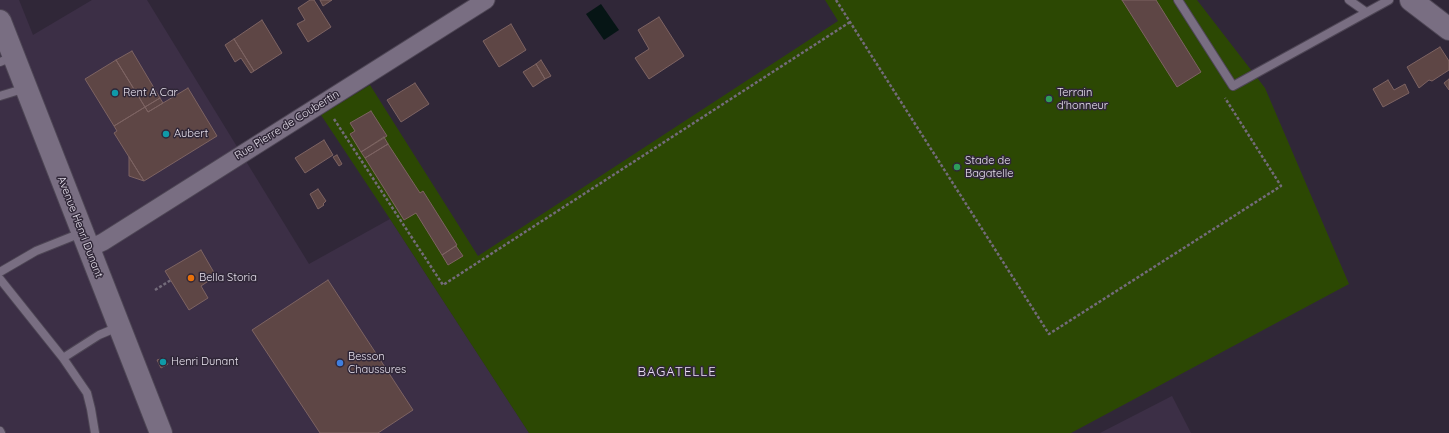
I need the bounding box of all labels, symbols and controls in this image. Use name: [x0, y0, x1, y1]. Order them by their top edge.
place label: Rent A Car: [123, 86, 178, 100]
place label: Terrain d'honneur: [1057, 86, 1108, 112]
street label: Rue Pierre de Coubertin: [232, 87, 342, 163]
marker: Rent A Car: [110, 88, 120, 98]
marker: Terrain d'honneur: [1044, 94, 1054, 104]
place label: Aubert: [174, 127, 208, 141]
marker: Aubert: [161, 129, 171, 139]
place label: Stade de Bagatelle: [965, 154, 1013, 180]
marker: Stade de Bagatelle: [952, 162, 962, 172]
street label: Avenue Henri Dunant: [54, 174, 106, 280]
place label: Bella Storia: [199, 271, 257, 285]
marker: Bella Storia: [186, 273, 196, 283]
place label: Besson Chaussures: [348, 350, 406, 376]
place label: Henri Dunant: [171, 355, 238, 369]
marker: Henri Dunant: [158, 357, 168, 367]
marker: Besson Chaussures: [335, 358, 345, 368]
district label: BAGATELLE: [637, 364, 717, 380]

